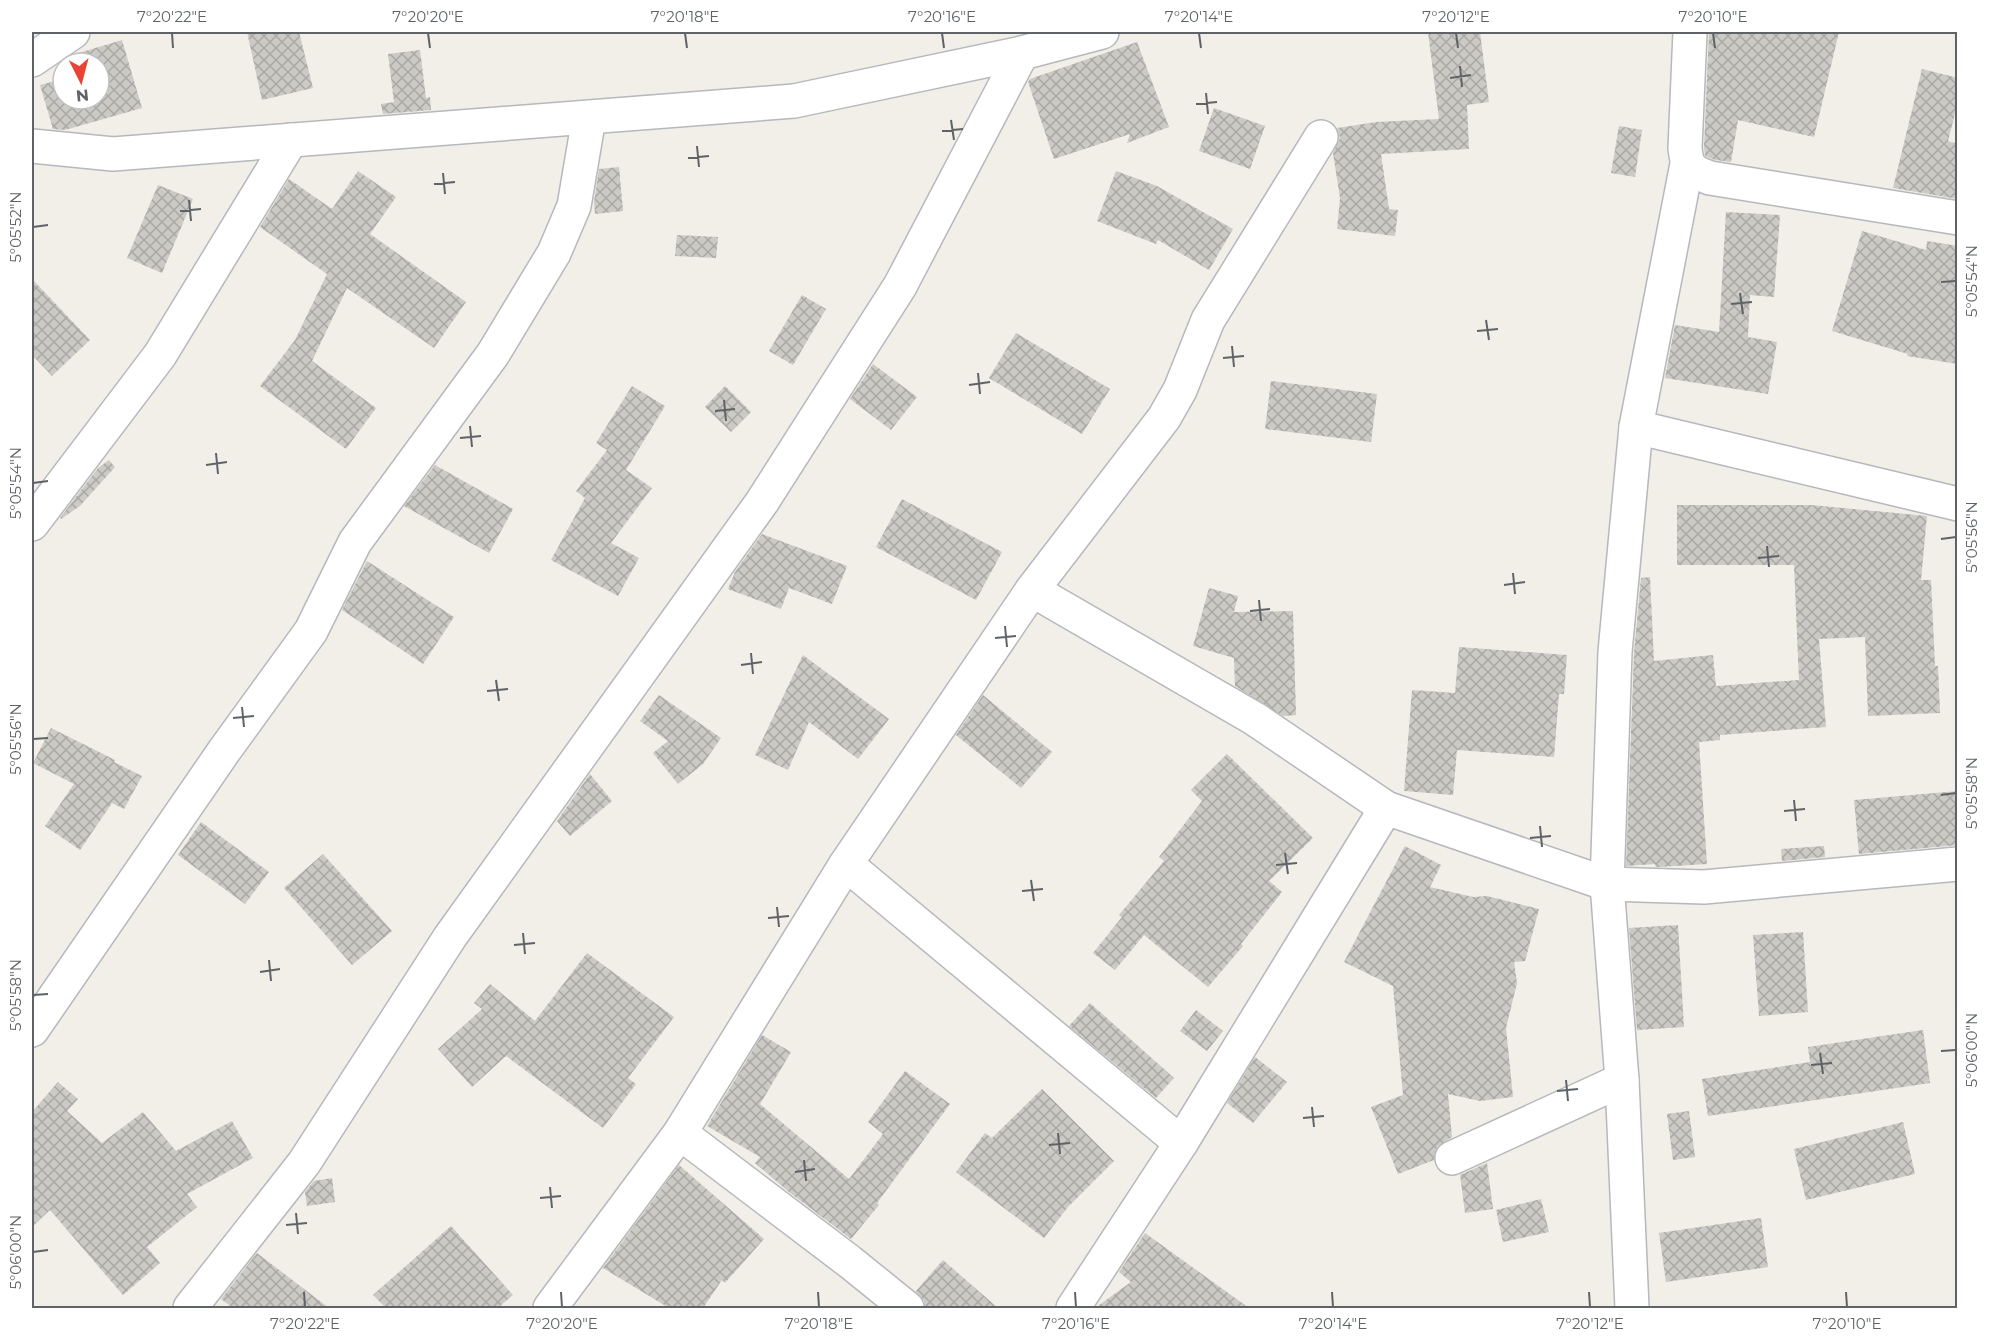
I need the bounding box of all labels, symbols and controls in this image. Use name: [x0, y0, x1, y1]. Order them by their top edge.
text: 7°20'22"E: [137, 7, 207, 26]
text: 7°20'20"E: [392, 7, 464, 26]
text: 7°20'18"E: [651, 7, 719, 26]
text: 7°20'16"E: [908, 7, 976, 26]
text: 7°20'14"E: [1165, 7, 1233, 26]
text: 7°20'12"E: [1422, 7, 1490, 26]
text: 7°20'10"E: [1678, 7, 1748, 26]
north arrow: [51, 51, 111, 111]
text: N: [75, 85, 90, 106]
text: 5°05'52"N: [6, 192, 25, 262]
text: 5°05'54"N: [1962, 245, 1981, 317]
text: 5°05'54"N: [6, 447, 25, 519]
text: 5°05'56"N: [1962, 501, 1981, 573]
text: 5°05'56"N: [6, 703, 25, 775]
text: 5°05'58"N: [1962, 757, 1981, 829]
text: 5°05'58"N: [6, 959, 25, 1031]
text: 5°06'00"N: [1962, 1013, 1981, 1087]
text: 5°06'00"N: [6, 1215, 25, 1289]
text: 7°20'22"E: [270, 1314, 340, 1333]
text: 7°20'20"E: [526, 1314, 598, 1333]
text: 7°20'18"E: [785, 1314, 853, 1333]
text: 7°20'16"E: [1042, 1314, 1110, 1333]
text: 7°20'14"E: [1299, 1314, 1367, 1333]
text: 7°20'12"E: [1556, 1314, 1624, 1333]
text: 7°20'10"E: [1812, 1314, 1882, 1333]

